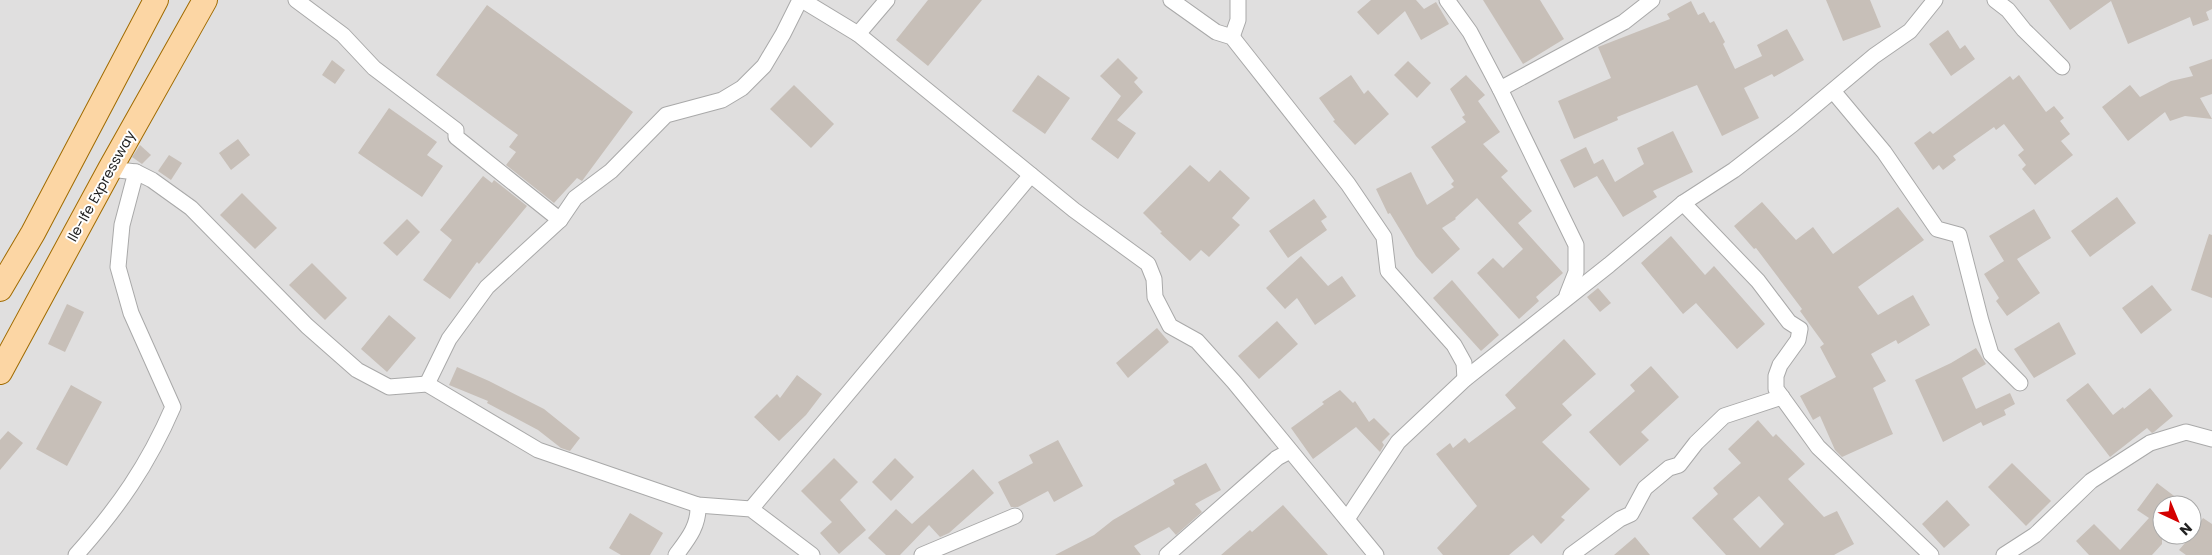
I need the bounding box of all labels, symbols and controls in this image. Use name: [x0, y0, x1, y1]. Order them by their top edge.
street label: Ile-Ife Expressway: [62, 127, 140, 245]
north arrow: [2152, 495, 2202, 545]
text: N: [2175, 519, 2197, 540]

